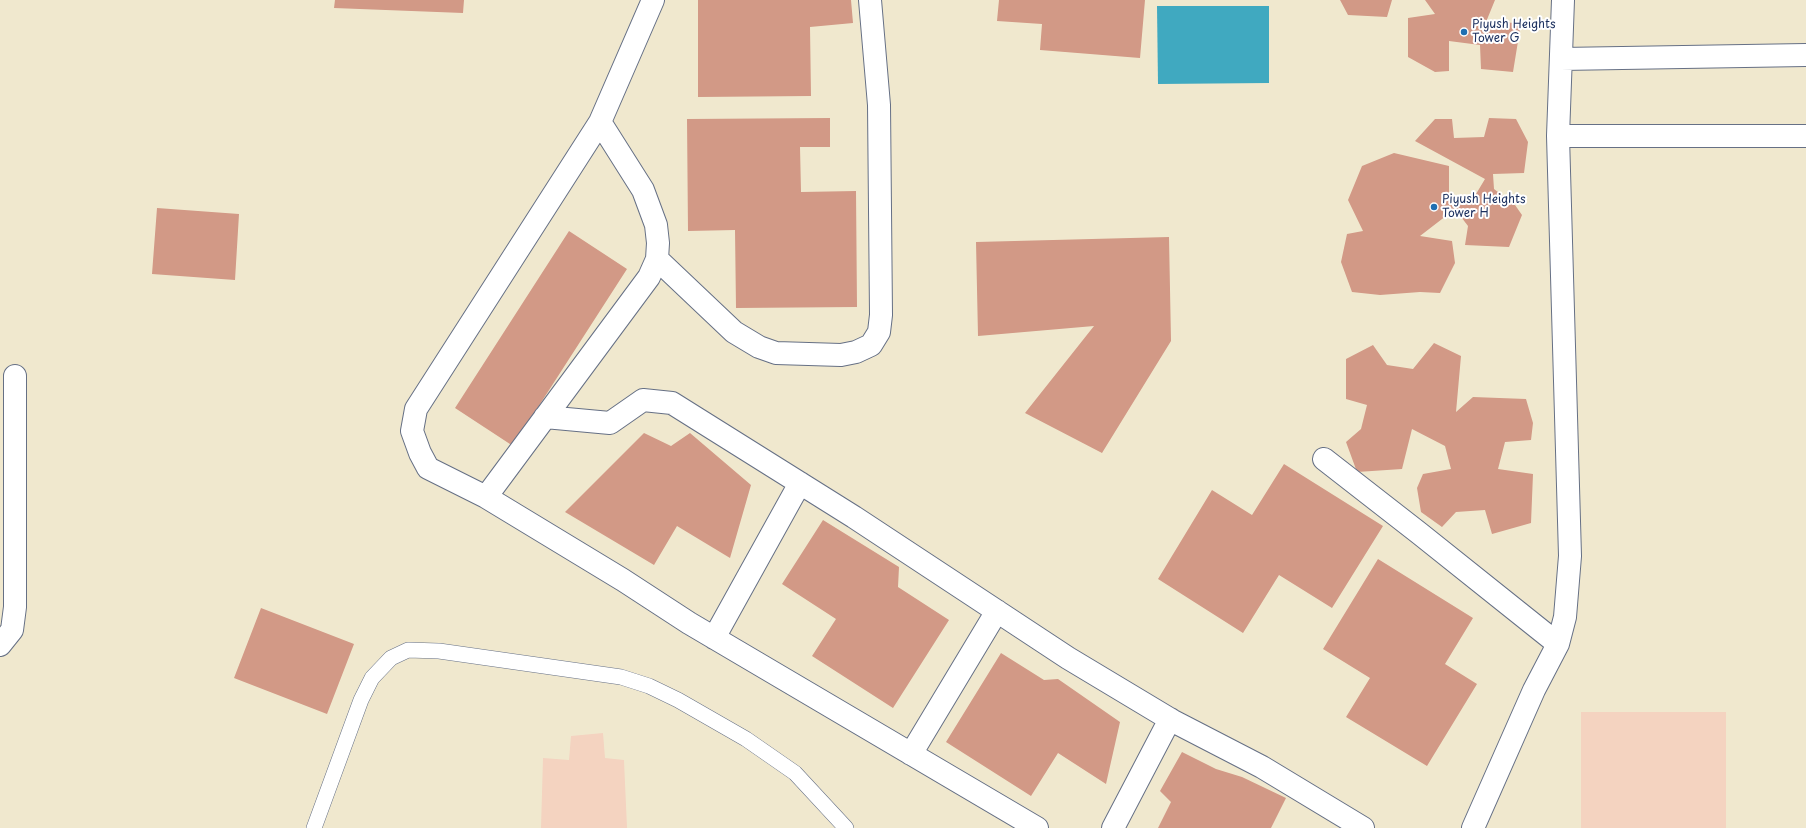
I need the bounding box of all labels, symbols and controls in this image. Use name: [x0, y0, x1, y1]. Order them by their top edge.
place label: Piyush Heights Tower G: [1472, 18, 1556, 46]
marker: Piyush Heights Tower G: [1459, 27, 1469, 37]
place label: Piyush Heights Tower H: [1442, 193, 1526, 221]
marker: Piyush Heights Tower H: [1429, 202, 1439, 212]

